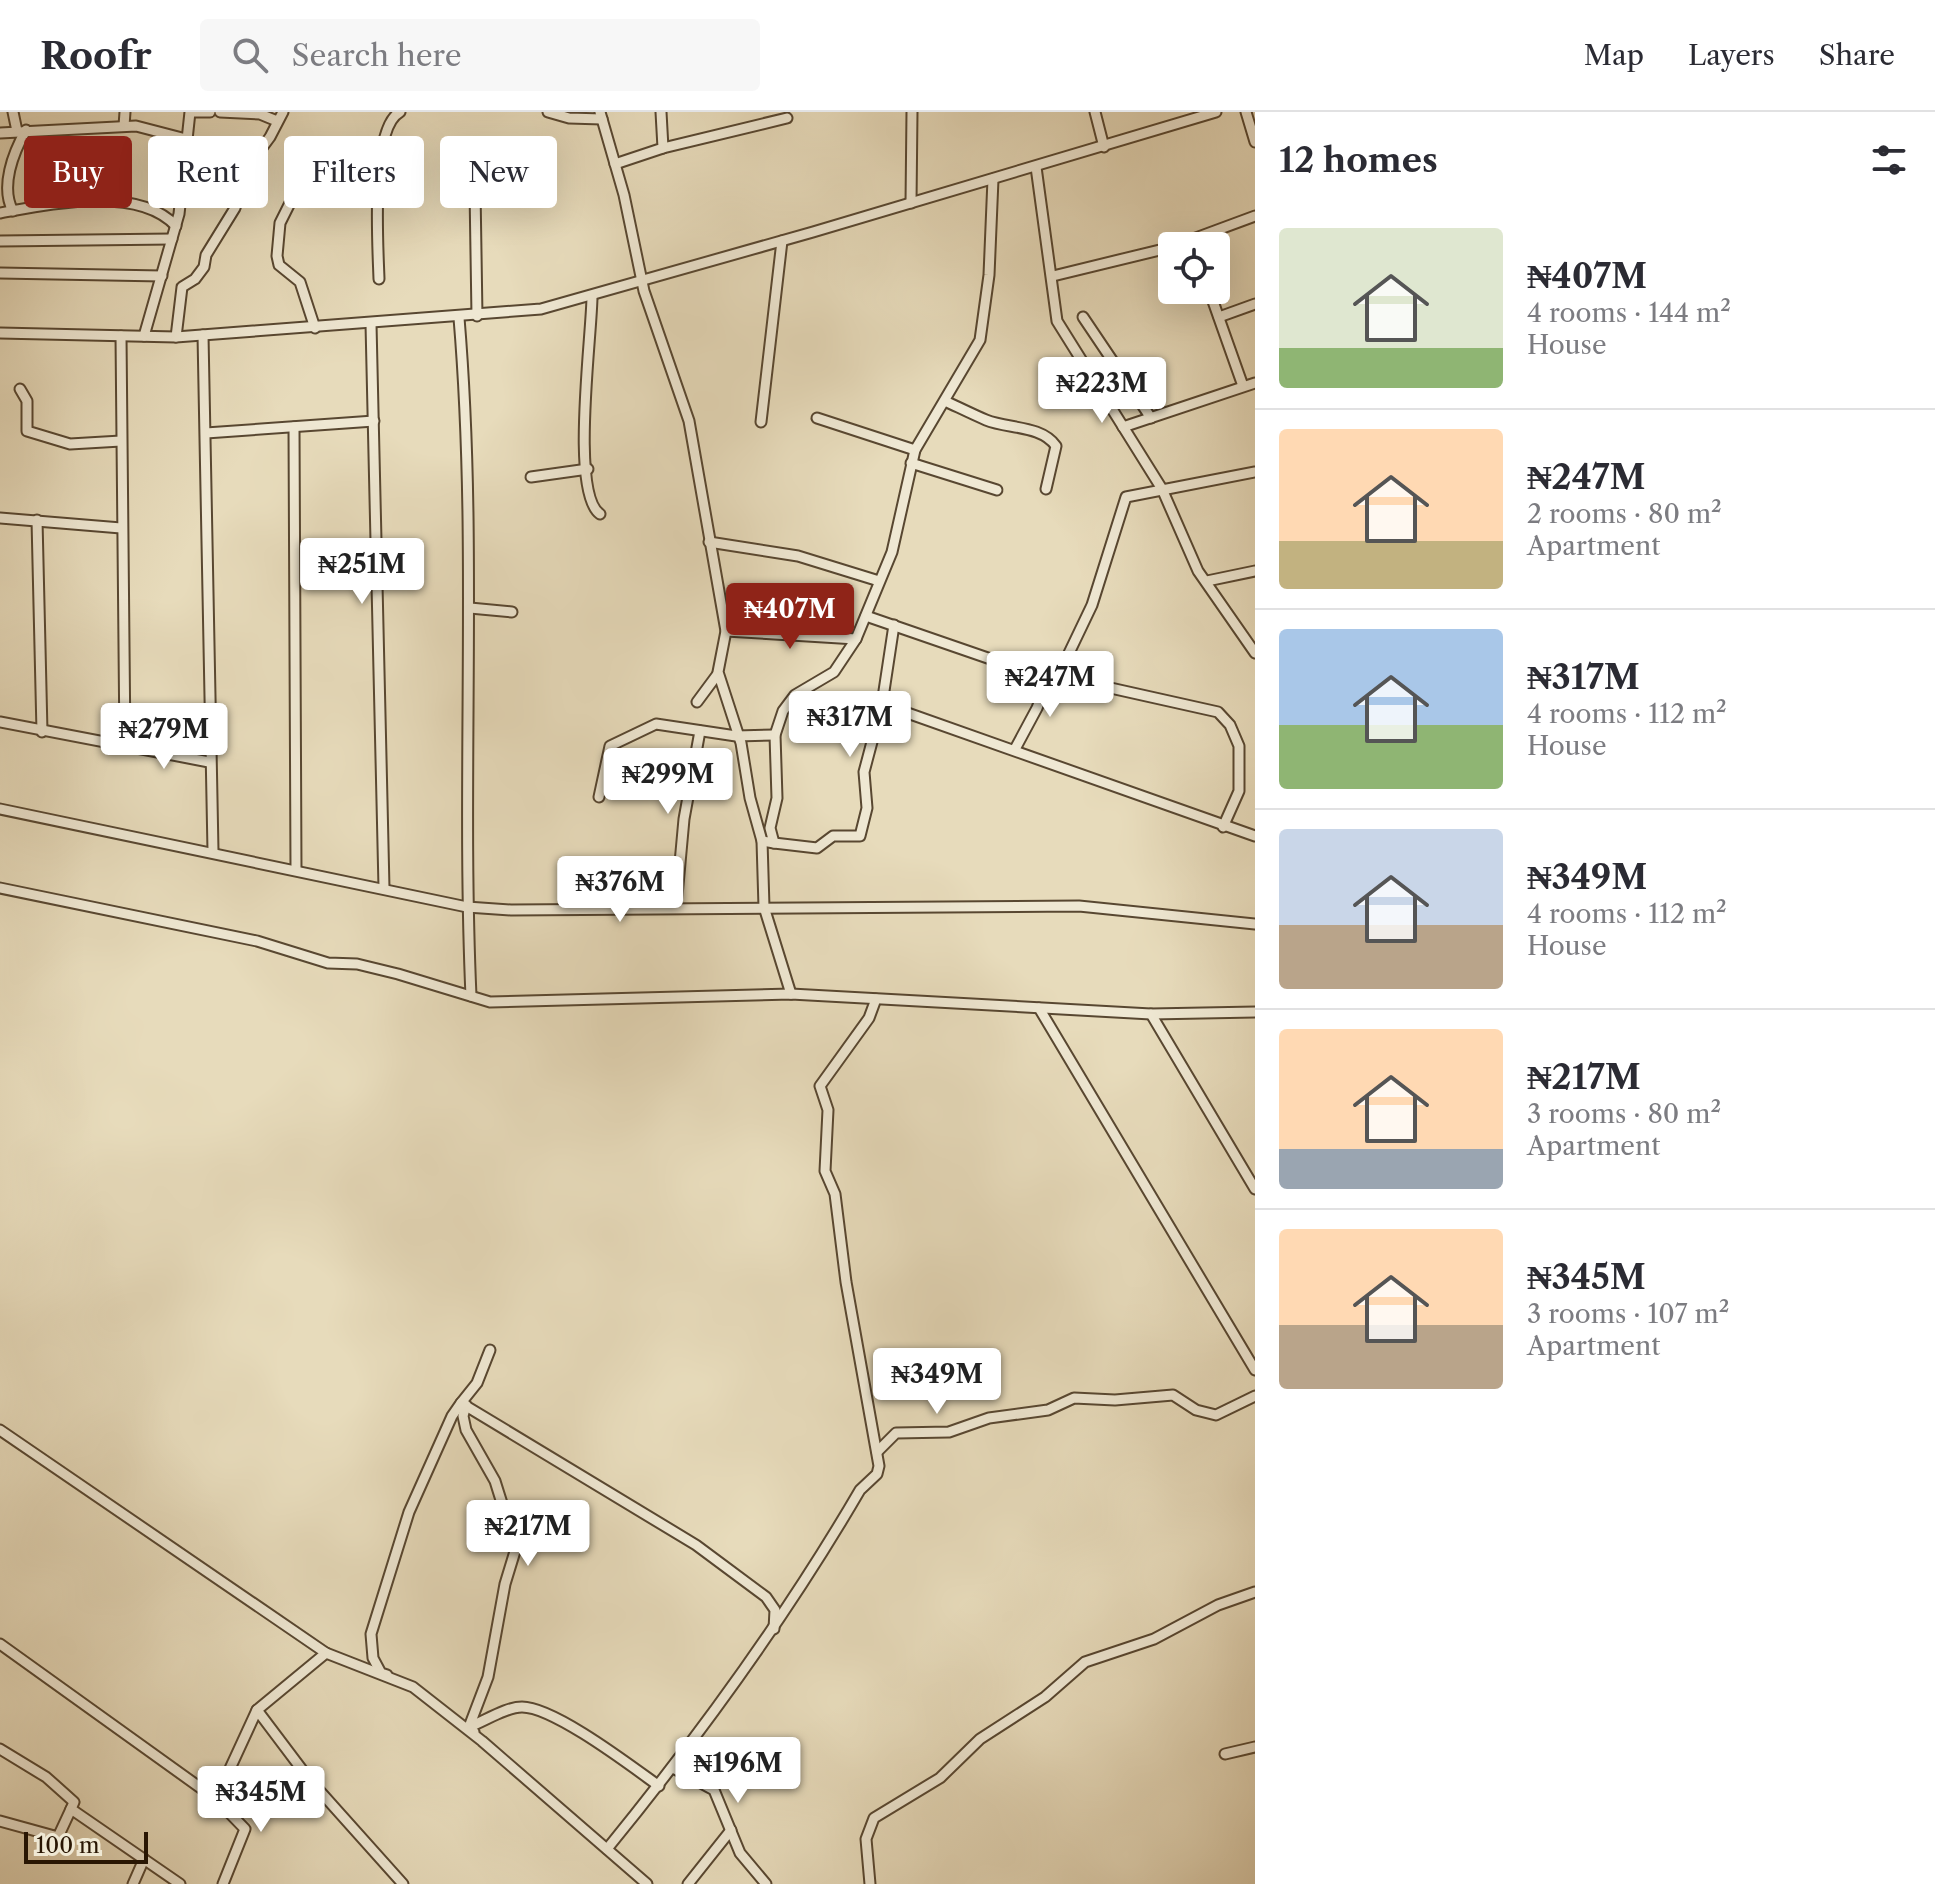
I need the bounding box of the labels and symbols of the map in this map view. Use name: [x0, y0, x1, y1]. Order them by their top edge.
pin: ₦223M: [1046, 357, 1158, 425]
pin: ₦251M: [306, 538, 418, 606]
pin: ₦407M: [734, 583, 846, 651]
pin: ₦247M: [994, 651, 1106, 719]
pin: ₦317M: [794, 691, 906, 759]
pin: ₦279M: [108, 703, 220, 771]
pin: ₦299M: [612, 748, 724, 816]
pin: ₦376M: [564, 856, 676, 924]
pin: ₦349M: [881, 1348, 993, 1416]
pin: ₦217M: [472, 1500, 584, 1568]
pin: ₦196M: [682, 1737, 794, 1805]
pin: ₦345M: [205, 1766, 317, 1834]
scale bar: [24, 1828, 148, 1864]

